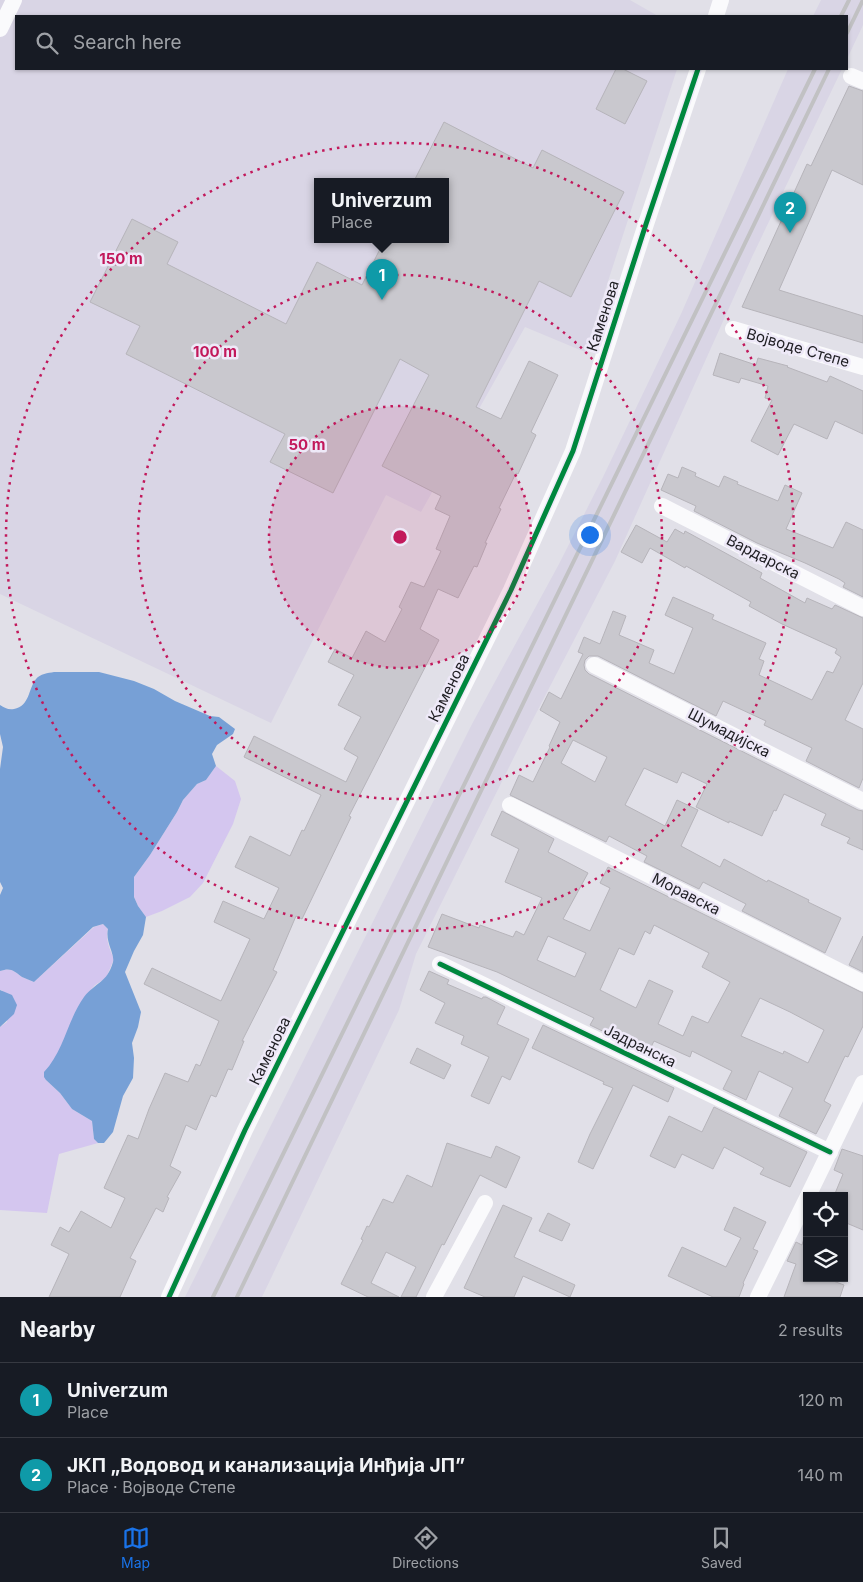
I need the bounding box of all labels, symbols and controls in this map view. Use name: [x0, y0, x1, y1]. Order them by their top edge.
search box: [15, 15, 848, 70]
icon: search: [33, 29, 61, 57]
text: Search here: [73, 31, 182, 54]
popup: [314, 178, 449, 243]
text: Univerzum: [331, 189, 432, 212]
pin: 2: [774, 192, 806, 233]
text: Place: [331, 212, 373, 232]
text: 150 m: [99, 249, 143, 268]
pin: 1: [366, 259, 398, 300]
street label: Каменова: [582, 278, 623, 354]
street label: Војводе Степе: [744, 324, 852, 371]
text: 100 m: [193, 342, 237, 361]
text: 50 m: [289, 435, 325, 454]
your location: [577, 522, 603, 548]
centre of rings: [391, 528, 409, 546]
street label: Вардарска: [723, 530, 803, 583]
street label: Каменова: [424, 651, 473, 725]
street label: Шумадијска: [685, 704, 774, 761]
street label: Моравска: [649, 868, 723, 919]
street label: Каменова: [245, 1014, 294, 1088]
street label: Јадранска: [601, 1020, 680, 1071]
map controls: [803, 1192, 848, 1282]
button: locate: [803, 1192, 848, 1237]
button: layers: [803, 1237, 848, 1282]
text: Nearby: [20, 1317, 95, 1342]
text: 2 results: [778, 1320, 843, 1340]
text: Univerzum: [67, 1379, 168, 1402]
text: 1: [33, 1390, 39, 1410]
text: 120 m: [798, 1390, 843, 1410]
text: Place: [67, 1402, 109, 1422]
text: ЈКП „Водовод и канализација Инђија ЈП”: [67, 1454, 465, 1477]
text: 2: [31, 1465, 41, 1485]
text: 140 m: [798, 1465, 843, 1485]
text: Place · Војводе Степе: [67, 1477, 236, 1497]
tab: Map: [121, 1524, 150, 1571]
tab: Directions: [392, 1524, 459, 1571]
tab: Saved: [701, 1524, 742, 1571]

